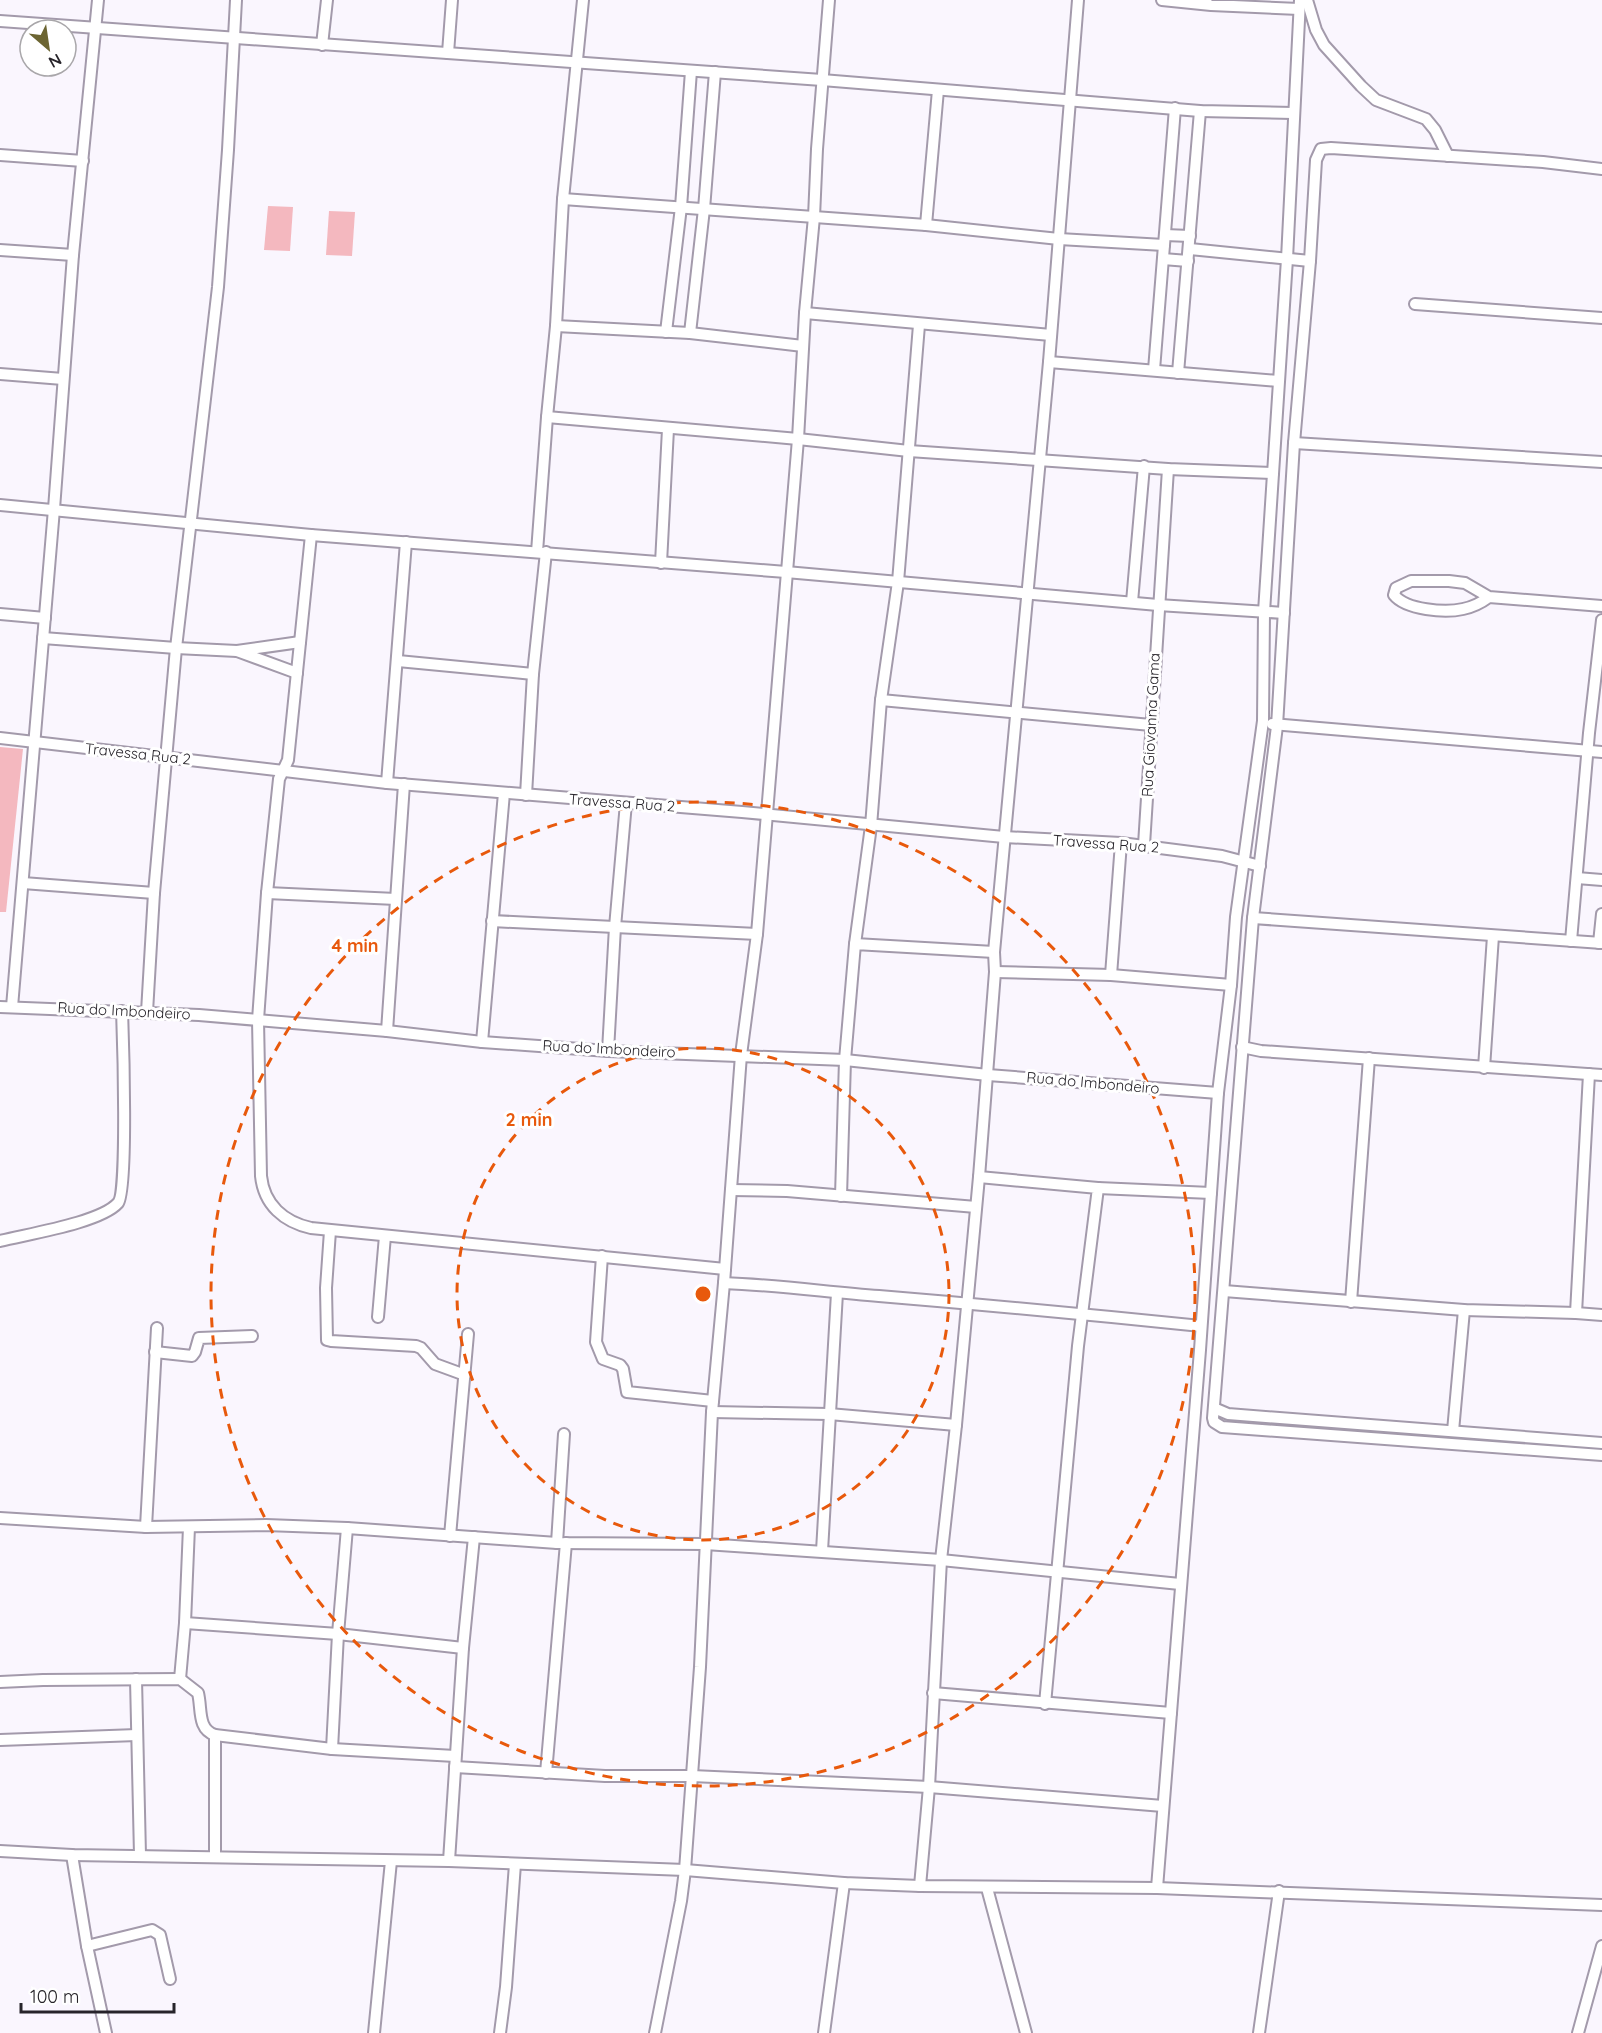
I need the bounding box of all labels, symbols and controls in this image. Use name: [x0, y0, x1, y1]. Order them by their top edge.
north arrow: [18, 18, 78, 78]
text: N: [45, 50, 65, 73]
street label: Rua Giovanna Gama: [1137, 652, 1164, 798]
street label: Travessa Rua 2: [84, 738, 192, 769]
street label: Travessa Rua 2: [568, 789, 676, 816]
street label: Travessa Rua 2: [1052, 830, 1160, 857]
text: 4 min: [331, 934, 379, 957]
street label: Rua do Imbondeiro: [57, 998, 191, 1023]
street label: Rua do Imbondeiro: [542, 1036, 676, 1061]
street label: Rua do Imbondeiro: [1026, 1067, 1160, 1098]
text: 2 min: [506, 1108, 552, 1131]
centre of rings: [693, 1284, 713, 1304]
scale bar: [21, 1976, 174, 2014]
text: 100 m: [30, 1985, 79, 2008]

